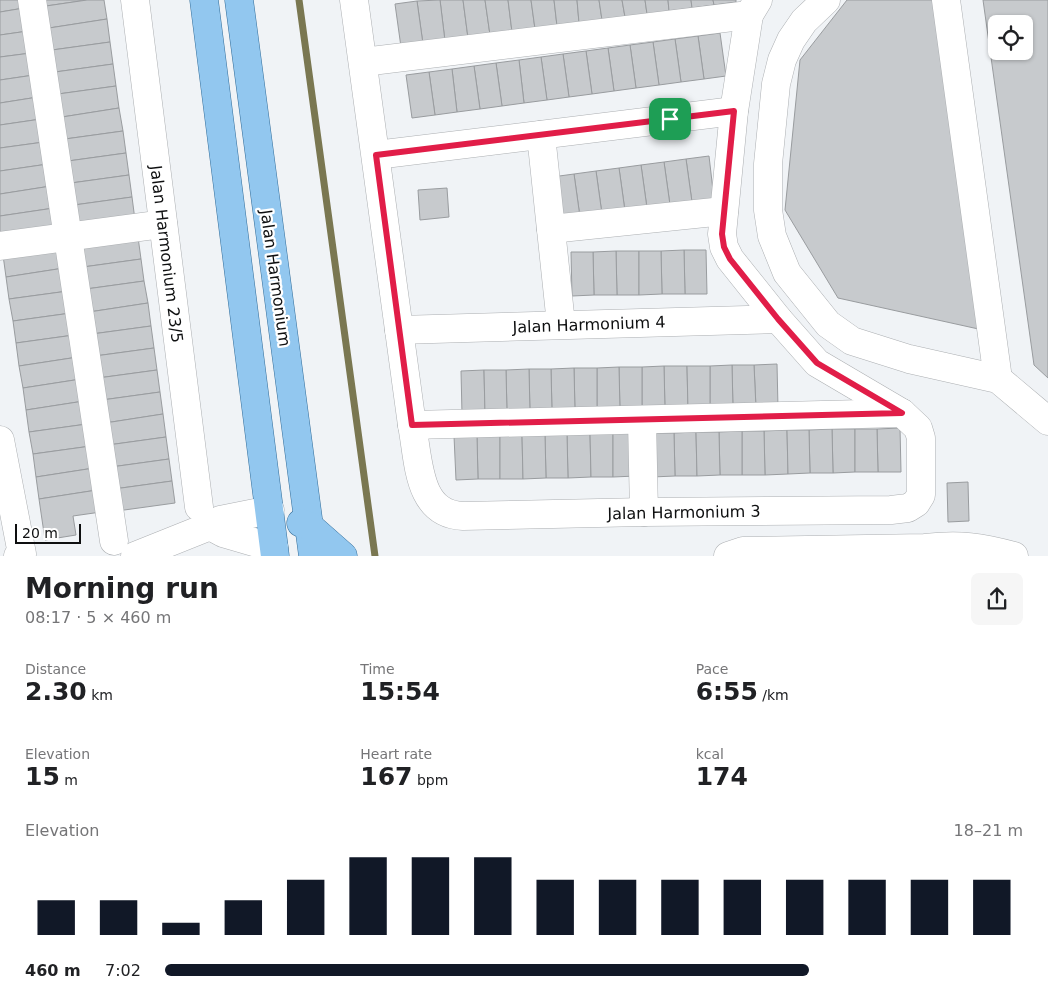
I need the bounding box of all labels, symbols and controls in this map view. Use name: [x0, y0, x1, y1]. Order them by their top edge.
map controls: [988, 15, 1033, 60]
button: locate: [988, 15, 1033, 60]
pin: [649, 98, 691, 140]
icon: arrive: [656, 105, 684, 133]
street label: Jalan Harmonium 23/5: [146, 163, 187, 344]
street label: Jalan Harmonium: [256, 208, 295, 348]
street label: Jalan Harmonium 4: [511, 312, 666, 337]
street label: Jalan Harmonium 3: [606, 502, 761, 523]
scale bar: [15, 520, 81, 544]
text: 20 m: [22, 525, 58, 541]
text: Morning run: [25, 572, 219, 605]
button: share: [971, 573, 1023, 625]
text: 08:17 · 5 × 460 m: [25, 608, 171, 627]
text: Distance: [25, 661, 86, 677]
text: Time: [360, 661, 395, 677]
text: Pace: [696, 661, 728, 677]
text: 2.30: [25, 677, 87, 706]
text: 15:54: [360, 677, 440, 706]
text: 6:55: [696, 677, 758, 706]
text: km: [87, 687, 113, 703]
text: /km: [758, 687, 789, 703]
text: Elevation: [25, 746, 90, 762]
text: Heart rate: [360, 746, 432, 762]
text: kcal: [696, 746, 724, 762]
text: 15: [25, 762, 60, 791]
text: 167: [360, 762, 413, 791]
text: 174: [696, 762, 748, 791]
text: m: [60, 772, 78, 788]
text: bpm: [413, 772, 448, 788]
text: Elevation: [25, 821, 99, 840]
text: 18–21 m: [954, 821, 1023, 840]
text: 460 m: [25, 961, 81, 980]
text: 7:02: [105, 961, 141, 980]

